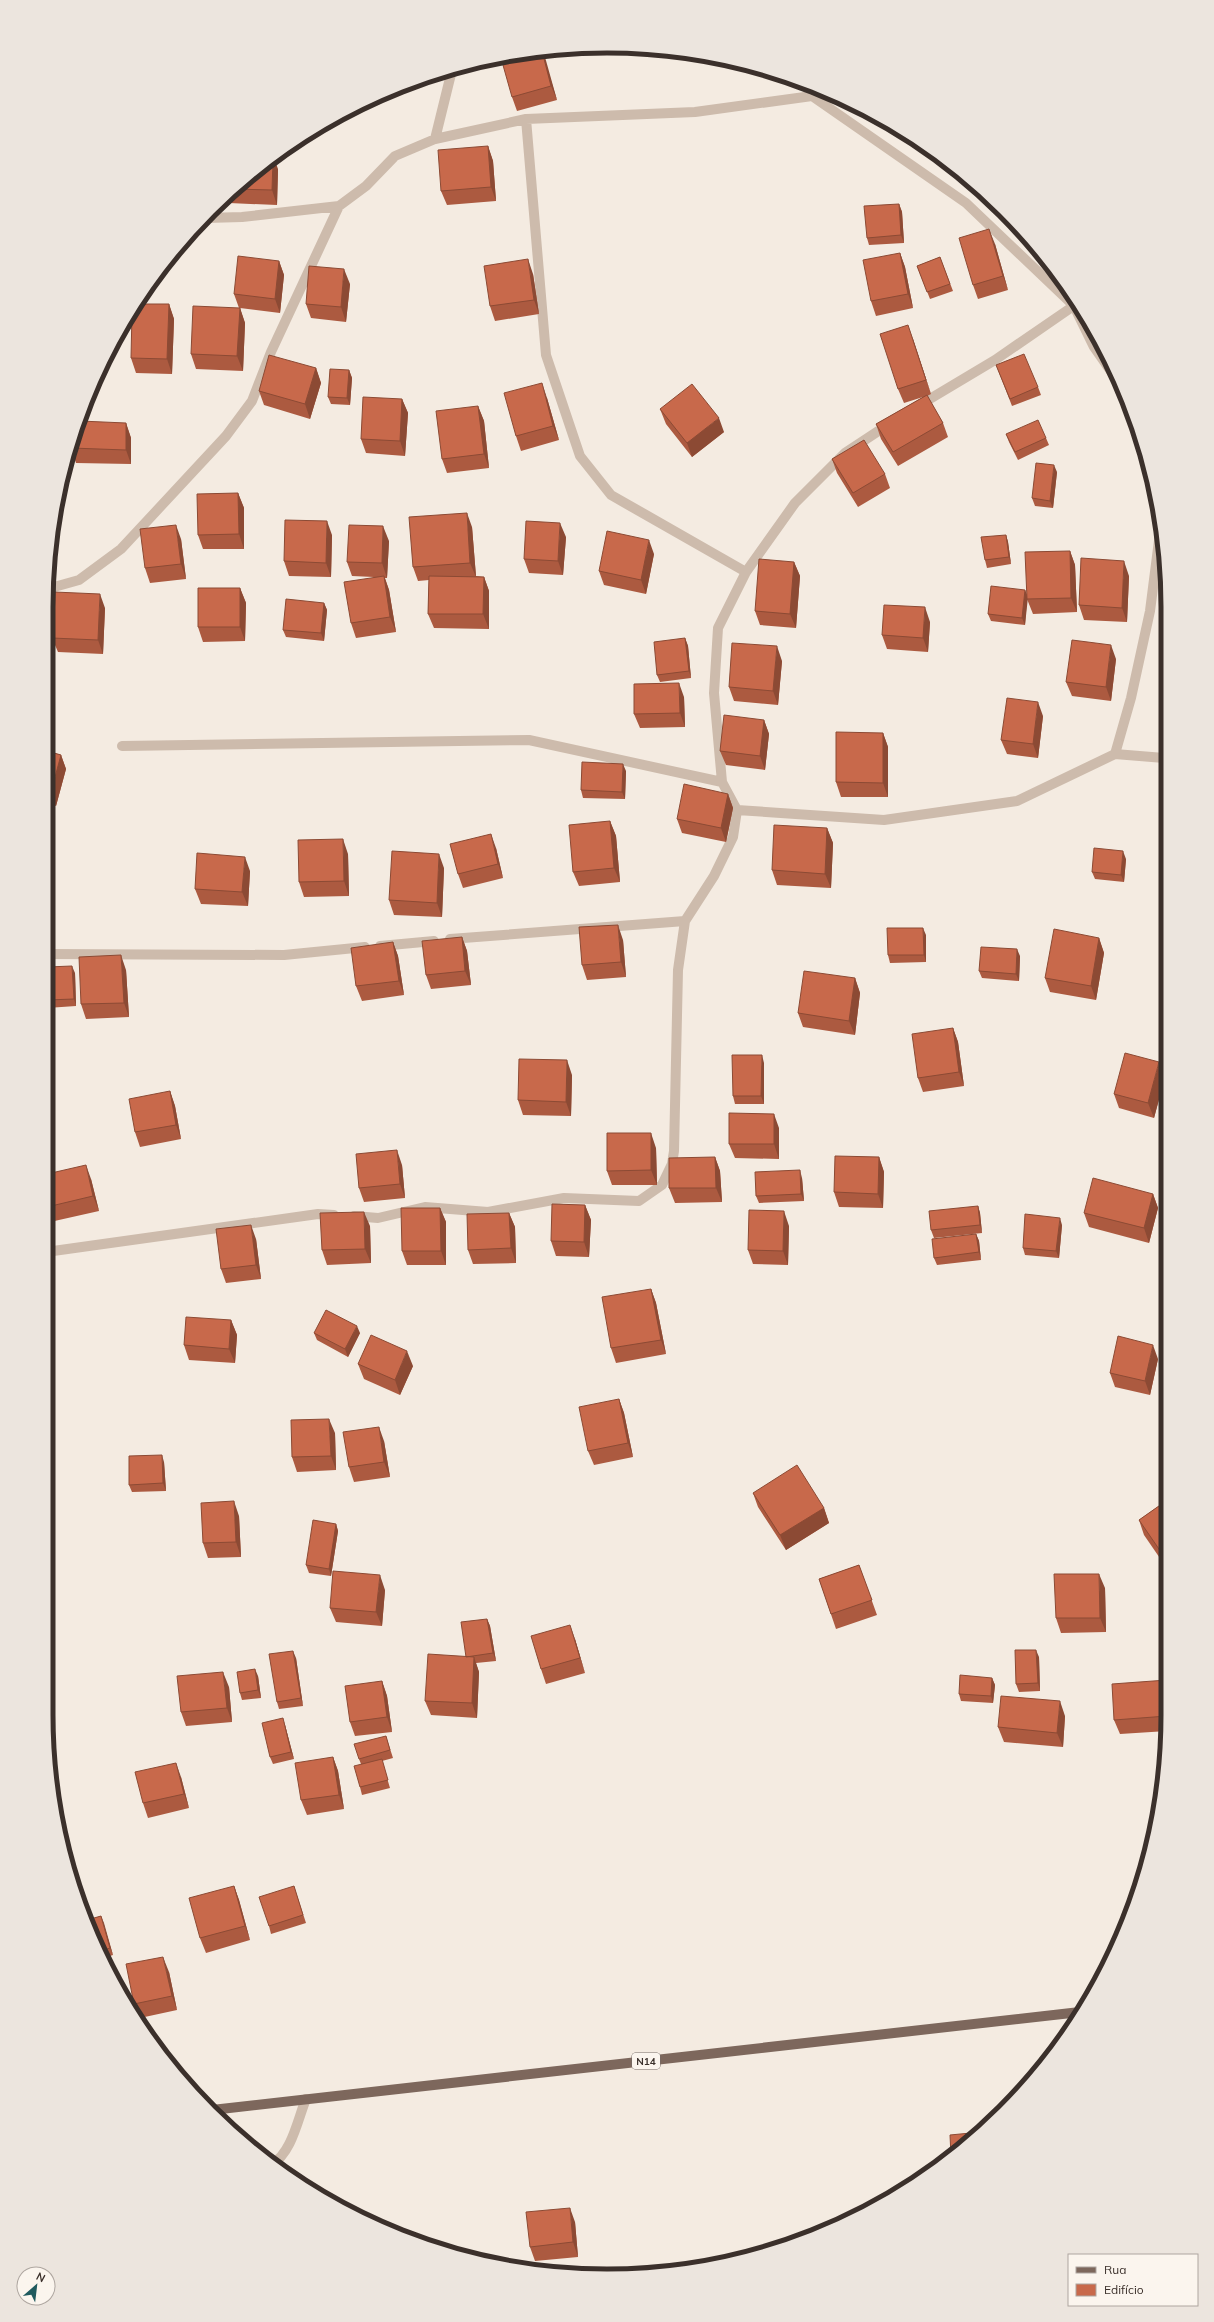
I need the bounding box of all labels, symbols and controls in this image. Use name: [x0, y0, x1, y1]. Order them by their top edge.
road number: N14: [632, 2053, 660, 2069]
legend: [1068, 2254, 1198, 2306]
text: Rua: [1104, 2262, 1126, 2277]
north arrow: [16, 2266, 56, 2306]
text: N: [34, 2269, 48, 2285]
text: Edifício: [1104, 2282, 1144, 2297]

